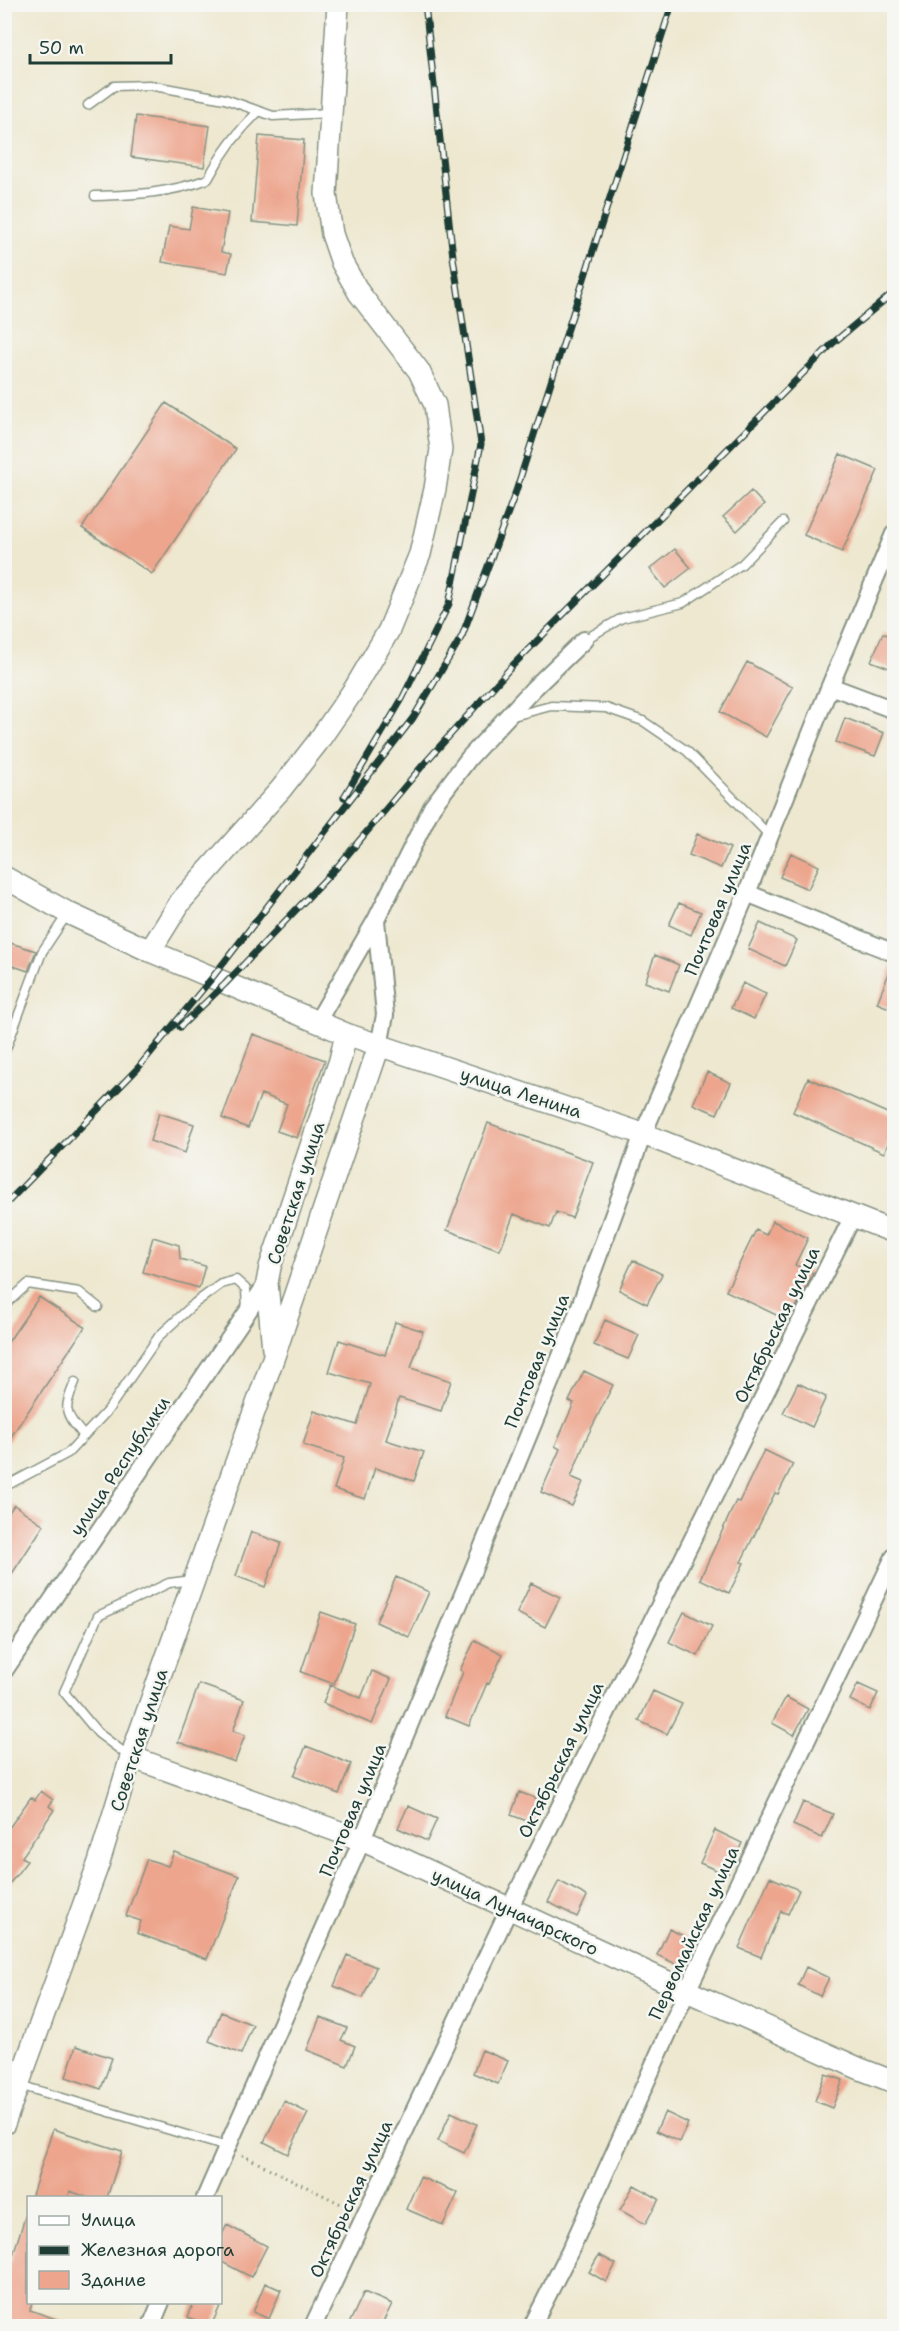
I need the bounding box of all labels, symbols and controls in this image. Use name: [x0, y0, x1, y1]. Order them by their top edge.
scale bar: [30, 27, 171, 65]
text: 50 m: [39, 36, 84, 60]
street label: Почтовая улица: [679, 839, 757, 979]
street label: улица Ленина: [457, 1062, 585, 1124]
street label: Советская улица: [262, 1118, 330, 1268]
street label: Октябрьская улица: [729, 1243, 825, 1407]
street label: Почтовая улица: [499, 1290, 575, 1432]
street label: улица Республики: [64, 1392, 176, 1540]
street label: Советская улица: [105, 1665, 173, 1815]
street label: Октябрьская улица: [513, 1678, 609, 1842]
street label: Почтовая улица: [314, 1740, 392, 1880]
street label: Первомайская улица: [643, 1842, 745, 2024]
street label: улица Луначарского: [428, 1863, 602, 1961]
street label: Октябрьская улица: [304, 2116, 398, 2282]
legend: [27, 2196, 222, 2304]
text: Улица: [81, 2208, 135, 2232]
text: Железная дорога: [81, 2238, 234, 2262]
text: Здание: [81, 2268, 146, 2292]

